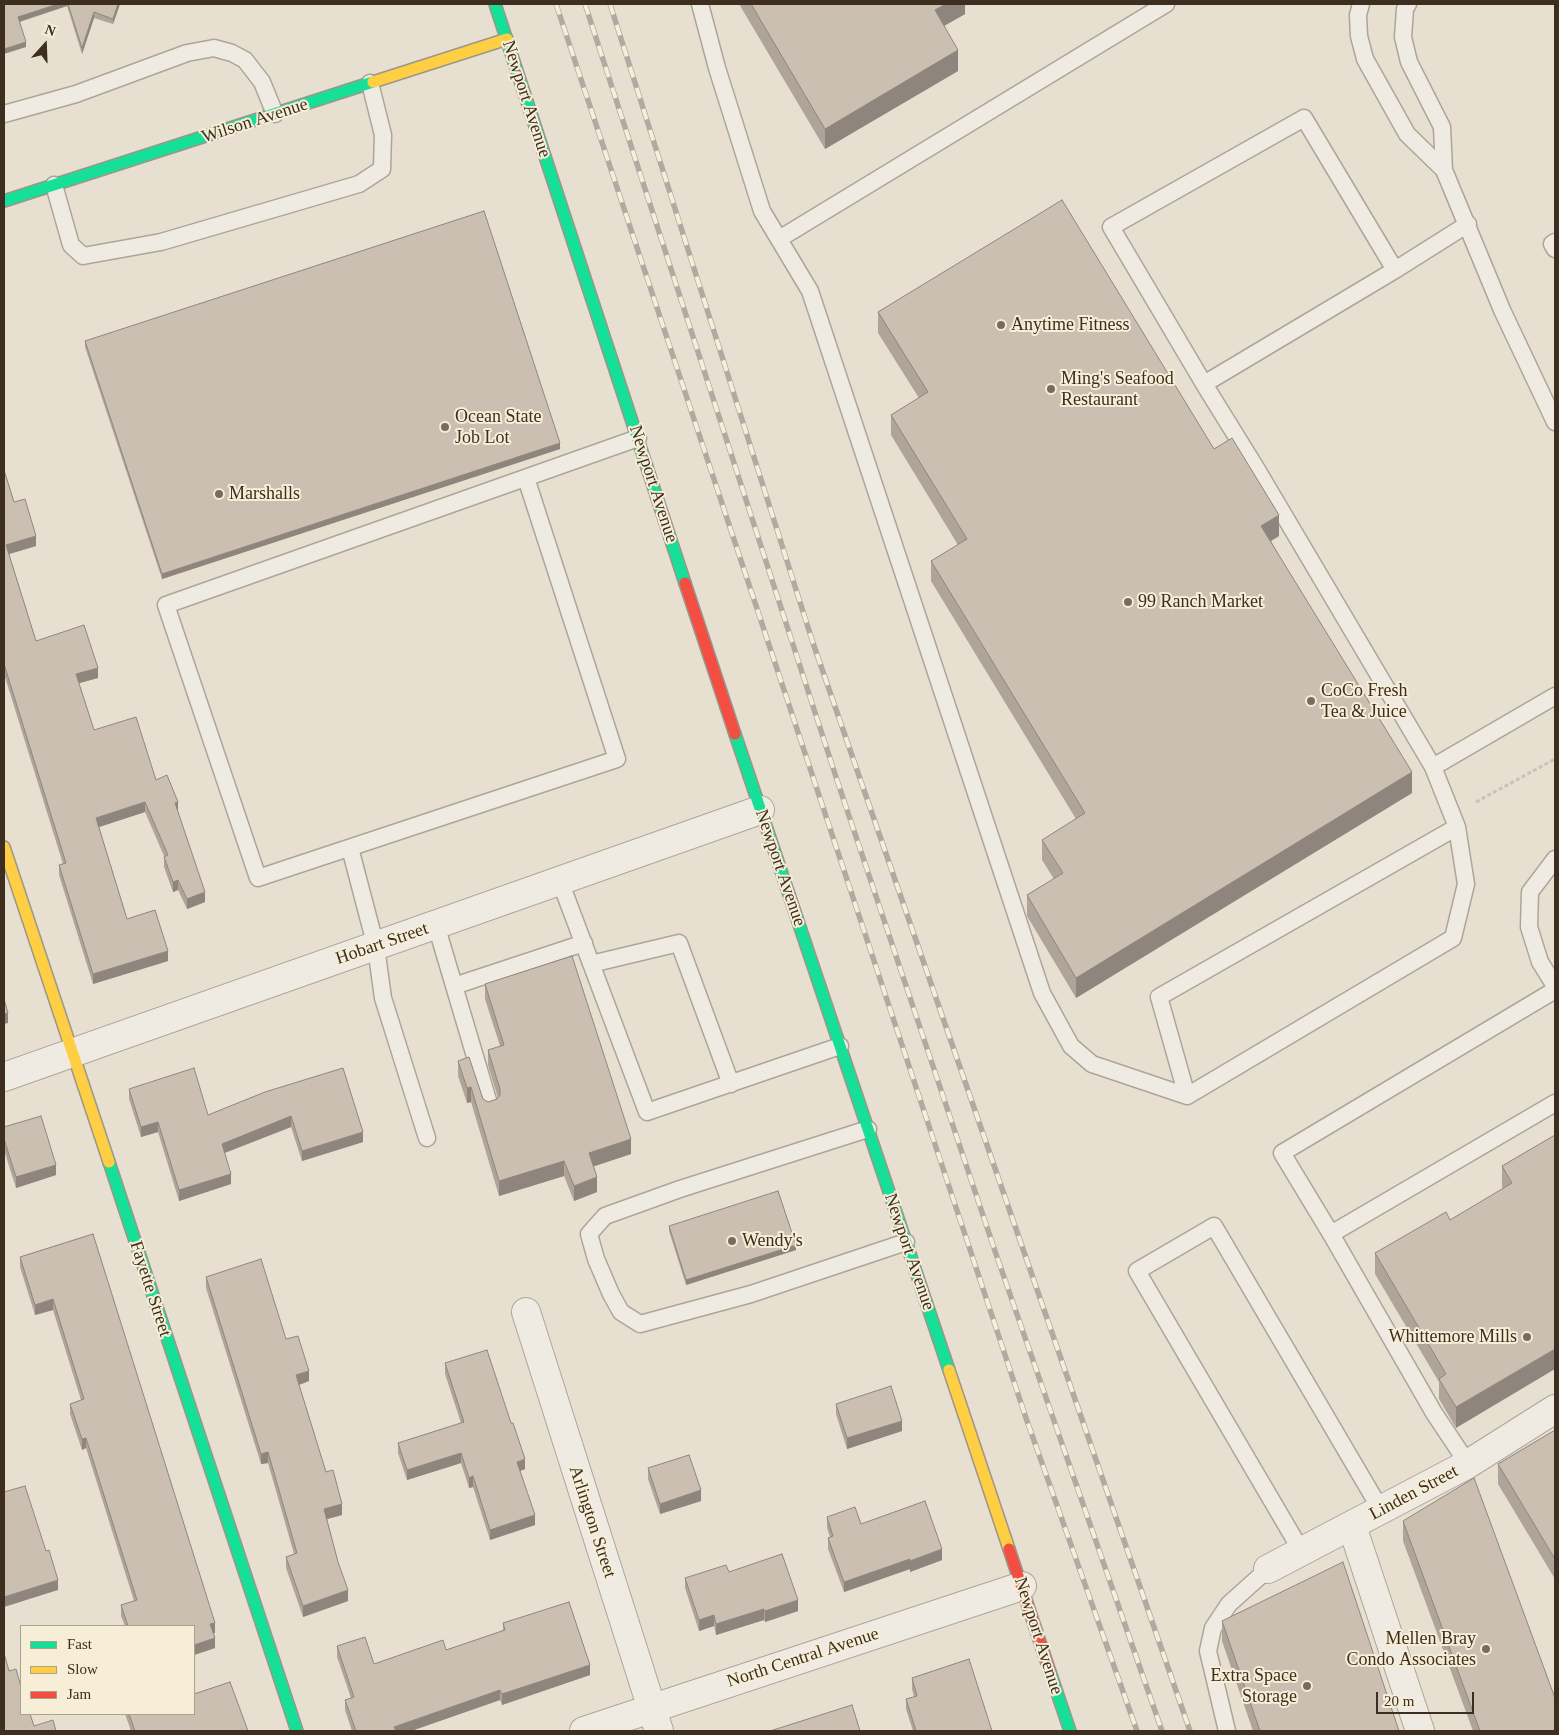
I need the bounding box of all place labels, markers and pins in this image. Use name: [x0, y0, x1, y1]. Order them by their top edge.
place label: Anytime Fitness: [1011, 314, 1130, 336]
marker: Anytime Fitness: [995, 319, 1007, 331]
place label: Ming's Seafood Restaurant: [1061, 368, 1174, 410]
marker: Ming's Seafood Restaurant: [1045, 383, 1057, 395]
place label: Ocean State Job Lot: [455, 406, 541, 448]
marker: Ocean State Job Lot: [439, 421, 451, 433]
place label: Marshalls: [229, 483, 300, 505]
marker: Marshalls: [213, 488, 225, 500]
place label: 99 Ranch Market: [1138, 591, 1263, 613]
marker: 99 Ranch Market: [1122, 596, 1134, 608]
place label: CoCo Fresh Tea & Juice: [1321, 680, 1408, 722]
marker: CoCo Fresh Tea & Juice: [1305, 695, 1317, 707]
place label: Wendy's: [742, 1230, 803, 1252]
marker: Wendy's: [726, 1235, 738, 1247]
place label: Whittemore Mills: [1389, 1326, 1517, 1348]
marker: Whittemore Mills: [1521, 1331, 1533, 1343]
place label: Mellen Bray Condo Associates: [1347, 1628, 1476, 1670]
marker: Mellen Bray Condo Associates: [1480, 1643, 1492, 1655]
place label: Extra Space Storage: [1211, 1665, 1297, 1708]
marker: Extra Space Storage: [1301, 1680, 1313, 1692]

